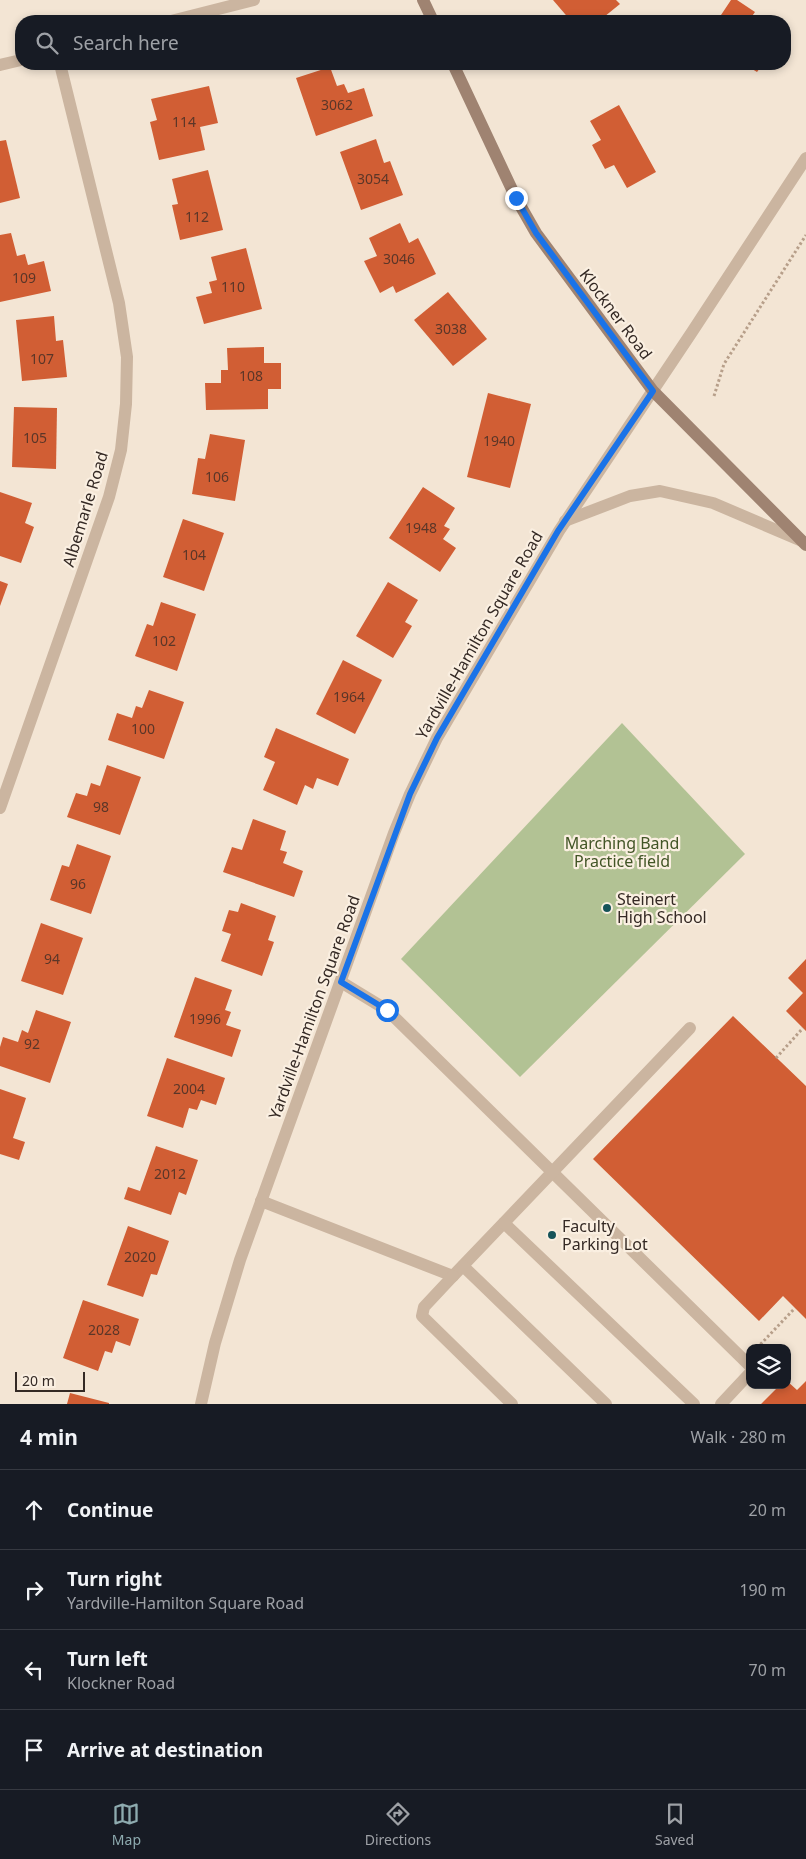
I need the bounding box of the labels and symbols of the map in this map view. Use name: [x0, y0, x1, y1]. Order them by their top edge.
house number: 3062: [321, 95, 353, 114]
house number: 114: [172, 112, 196, 131]
house number: 3054: [357, 169, 389, 188]
route end: [505, 187, 528, 210]
house number: 112: [185, 207, 209, 226]
house number: 3046: [383, 249, 415, 268]
street label: Klockner Road: [575, 264, 657, 364]
house number: 109: [12, 268, 36, 287]
house number: 110: [221, 277, 245, 296]
house number: 3038: [435, 319, 467, 338]
house number: 107: [30, 349, 54, 368]
house number: 108: [239, 366, 263, 385]
house number: 105: [23, 428, 47, 447]
house number: 1940: [483, 431, 515, 450]
street label: Albemarle Road: [57, 449, 113, 569]
house number: 106: [205, 467, 229, 486]
house number: 1948: [405, 518, 437, 537]
street label: Yardville-Hamilton Square Road: [410, 527, 548, 743]
house number: 104: [182, 545, 206, 564]
house number: 102: [152, 631, 176, 650]
house number: 1964: [333, 687, 365, 706]
house number: 100: [131, 719, 155, 738]
house number: 98: [93, 797, 109, 816]
park label: Marching Band Practice field: [565, 832, 679, 872]
house number: 96: [70, 874, 86, 893]
place label: Steinert High School: [617, 888, 707, 928]
street label: Yardville-Hamilton Square Road: [263, 892, 365, 1122]
marker: Steinert High School: [601, 902, 613, 914]
house number: 94: [44, 949, 60, 968]
route start: [376, 999, 399, 1022]
house number: 1996: [189, 1009, 221, 1028]
house number: 92: [24, 1034, 40, 1053]
house number: 2004: [173, 1079, 205, 1098]
house number: 2012: [154, 1164, 186, 1183]
place label: Faculty Parking Lot: [562, 1215, 648, 1255]
marker: Faculty Parking Lot: [546, 1229, 558, 1241]
house number: 2020: [124, 1247, 156, 1266]
house number: 2028: [88, 1320, 120, 1339]
scale bar: [15, 1369, 85, 1392]

